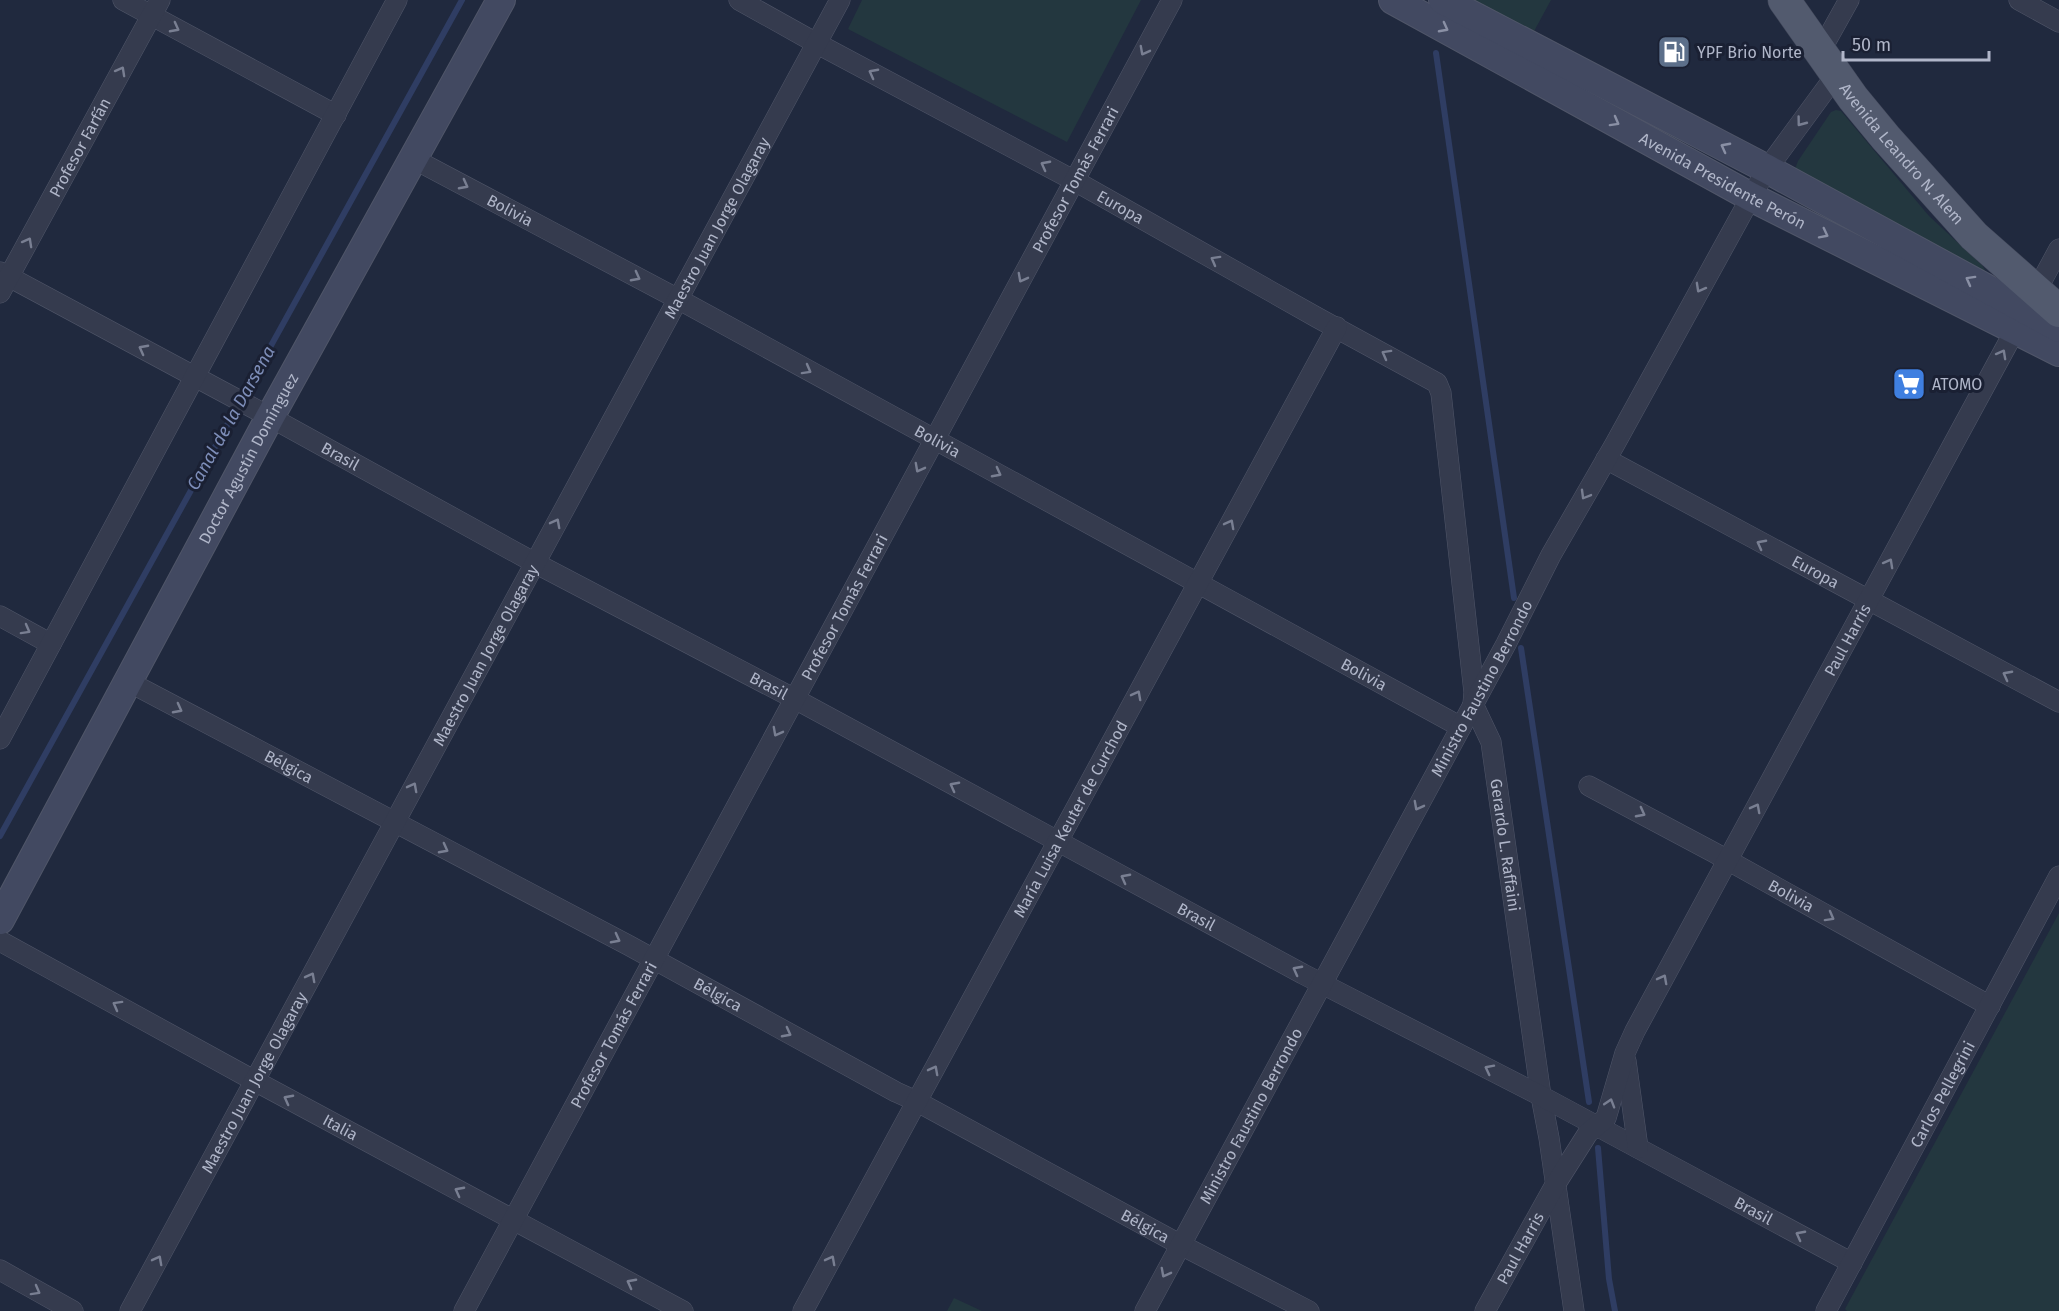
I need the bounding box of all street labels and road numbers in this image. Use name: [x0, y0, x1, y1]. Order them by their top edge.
street label: Avenida Leandro N. Alem: [1836, 79, 1968, 228]
street label: Profesor Farfán: [45, 94, 114, 200]
street label: Profesor Tomás Ferrari: [1028, 103, 1122, 256]
street label: Avenida Presidente Perón: [1636, 128, 1809, 233]
street label: Maestro Juan Jorge Olagaray: [660, 134, 774, 322]
street label: Europa: [1094, 186, 1147, 227]
street label: Bolivia: [484, 190, 536, 230]
street label: Doctor Agustín Domínguez: [194, 370, 302, 547]
street label: Bolivia: [911, 421, 964, 461]
street label: Brasil: [318, 438, 363, 474]
street label: Profesor Tomás Ferrari: [797, 531, 891, 683]
street label: Europa: [1789, 551, 1843, 592]
street label: Maestro Juan Jorge Olagaray: [429, 561, 542, 749]
street label: Ministro Faustino Berrondo: [1427, 597, 1536, 780]
street label: Paul Harris: [1820, 600, 1874, 679]
street label: Bolivia: [1338, 654, 1390, 694]
street label: Brasil: [747, 668, 792, 703]
street label: María Luisa Keuter de Curchod: [1009, 717, 1131, 920]
street label: Bélgica: [261, 746, 316, 787]
street label: Gerardo L. Raffaini: [1487, 777, 1524, 913]
street label: Bolivia: [1765, 875, 1817, 916]
street label: Brasil: [1174, 898, 1219, 935]
street label: Profesor Tomás Ferrari: [566, 958, 660, 1111]
street label: Bélgica: [691, 973, 746, 1015]
street label: Maestro Juan Jorge Olagaray: [197, 988, 311, 1176]
street label: Ministro Faustino Berrondo: [1195, 1025, 1306, 1207]
street label: Carlos Pellegrini: [1906, 1038, 1978, 1151]
street label: Italia: [320, 1110, 361, 1144]
street label: Brasil: [1731, 1192, 1776, 1228]
street label: Bélgica: [1118, 1205, 1173, 1246]
street label: Paul Harris: [1492, 1209, 1548, 1287]

